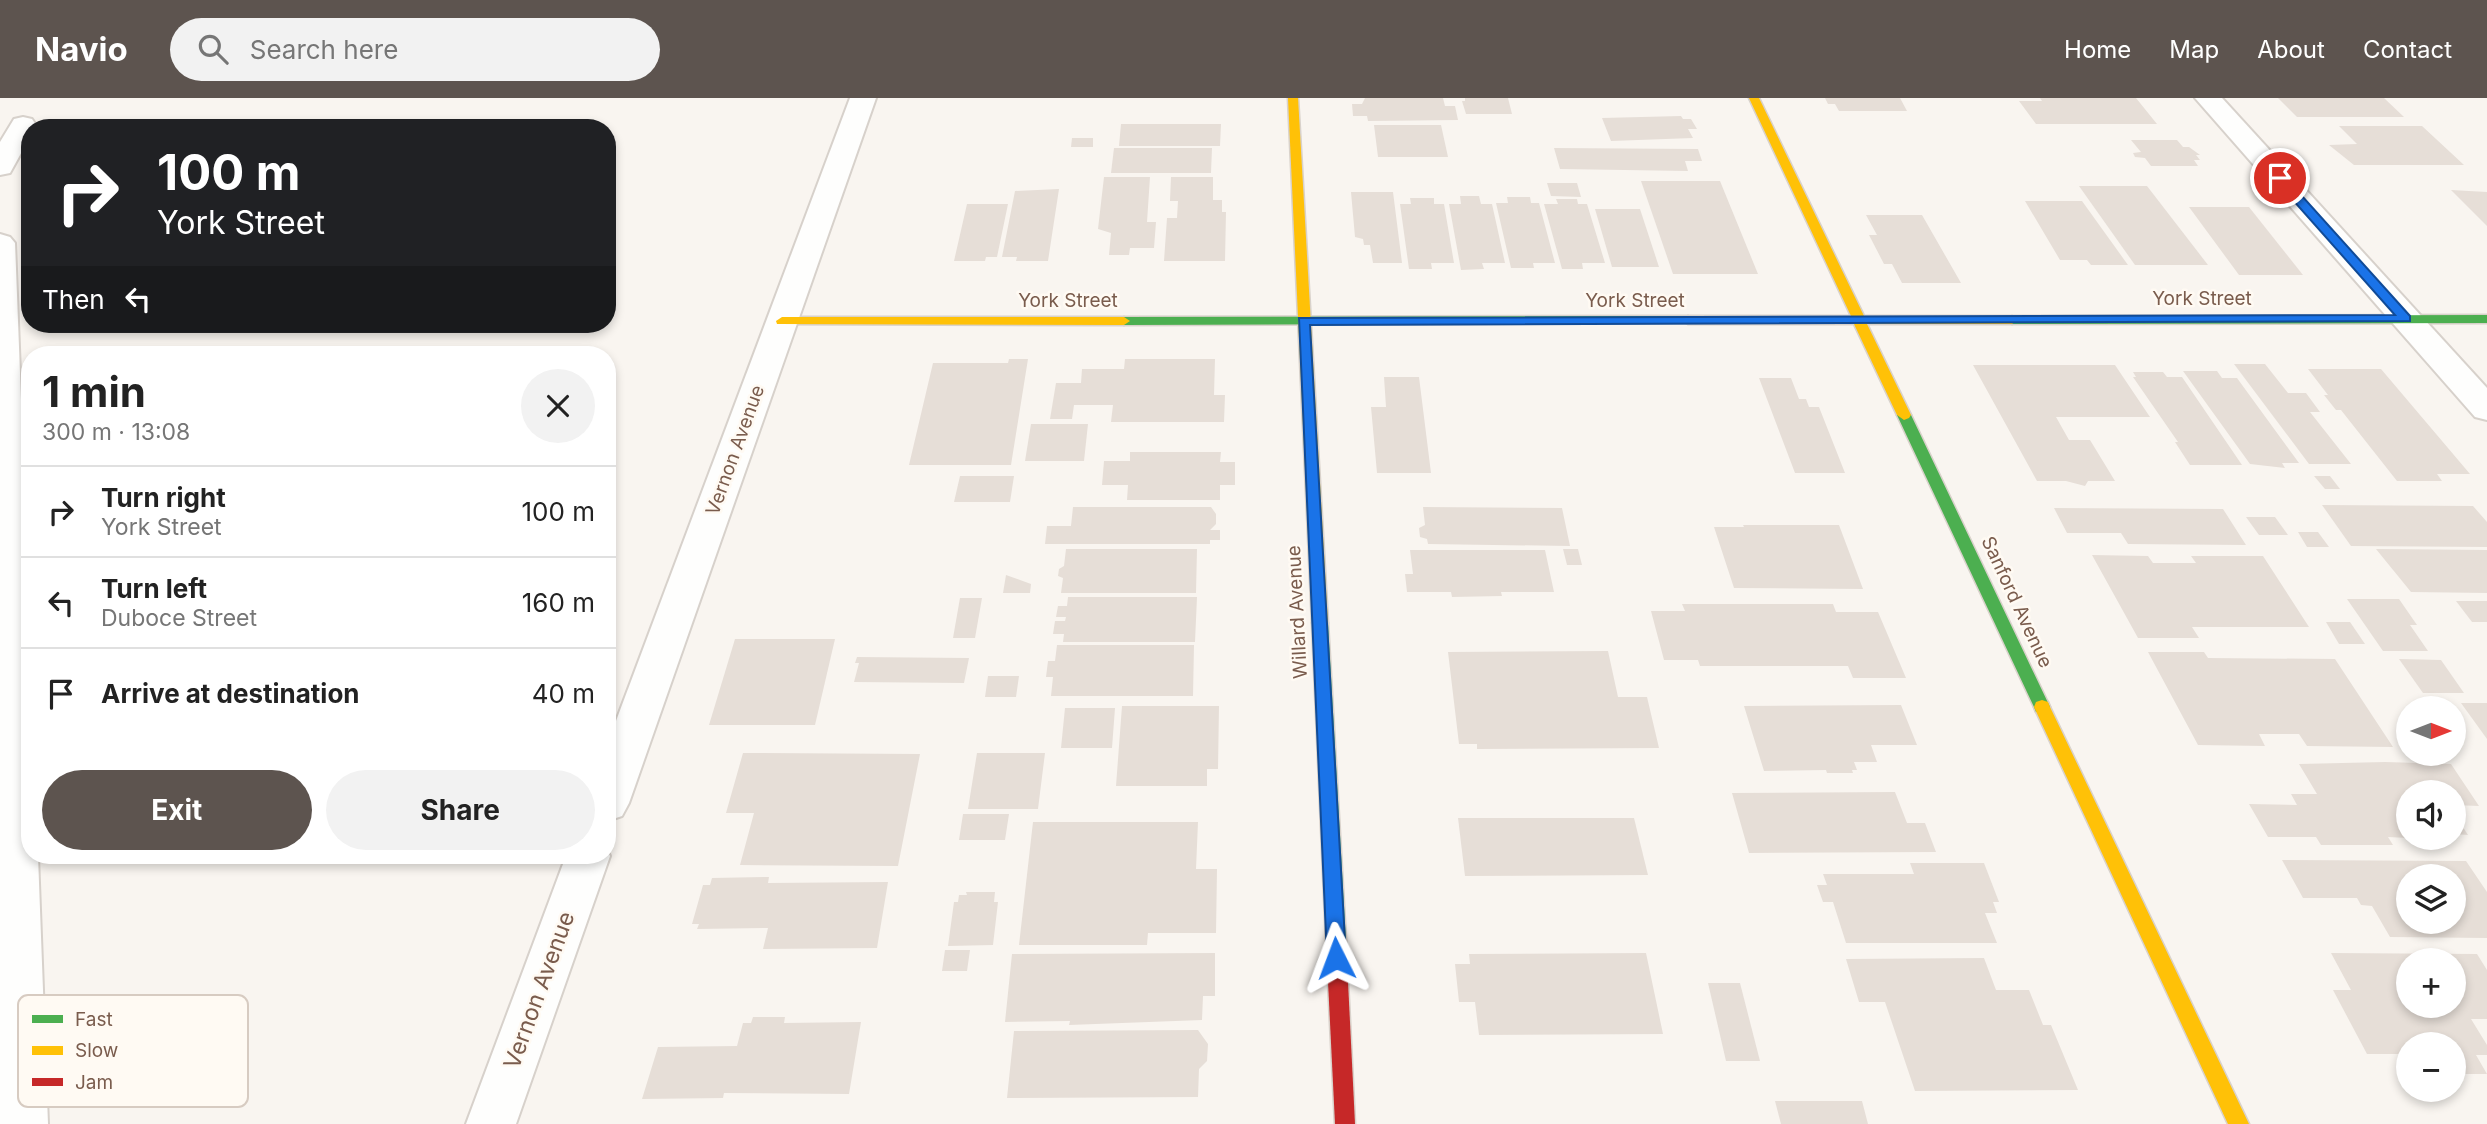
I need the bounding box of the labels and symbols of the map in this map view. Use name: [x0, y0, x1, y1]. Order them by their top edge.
pin: [2250, 148, 2310, 208]
street label: York Street: [2152, 287, 2252, 310]
street label: York Street: [1018, 289, 1118, 312]
street label: York Street: [1585, 289, 1685, 312]
street label: Vernon Avenue: [701, 382, 769, 518]
street label: Sanford Avenue: [1976, 533, 2058, 671]
street label: Willard Avenue: [1282, 545, 1312, 679]
north arrow: [2396, 696, 2466, 766]
street label: Vernon Avenue: [498, 908, 580, 1072]
position arrow: [1299, 921, 1373, 995]
legend: [18, 995, 248, 1107]
text: Fast: [75, 1008, 113, 1031]
text: Slow: [75, 1039, 118, 1062]
text: Jam: [75, 1071, 113, 1094]

